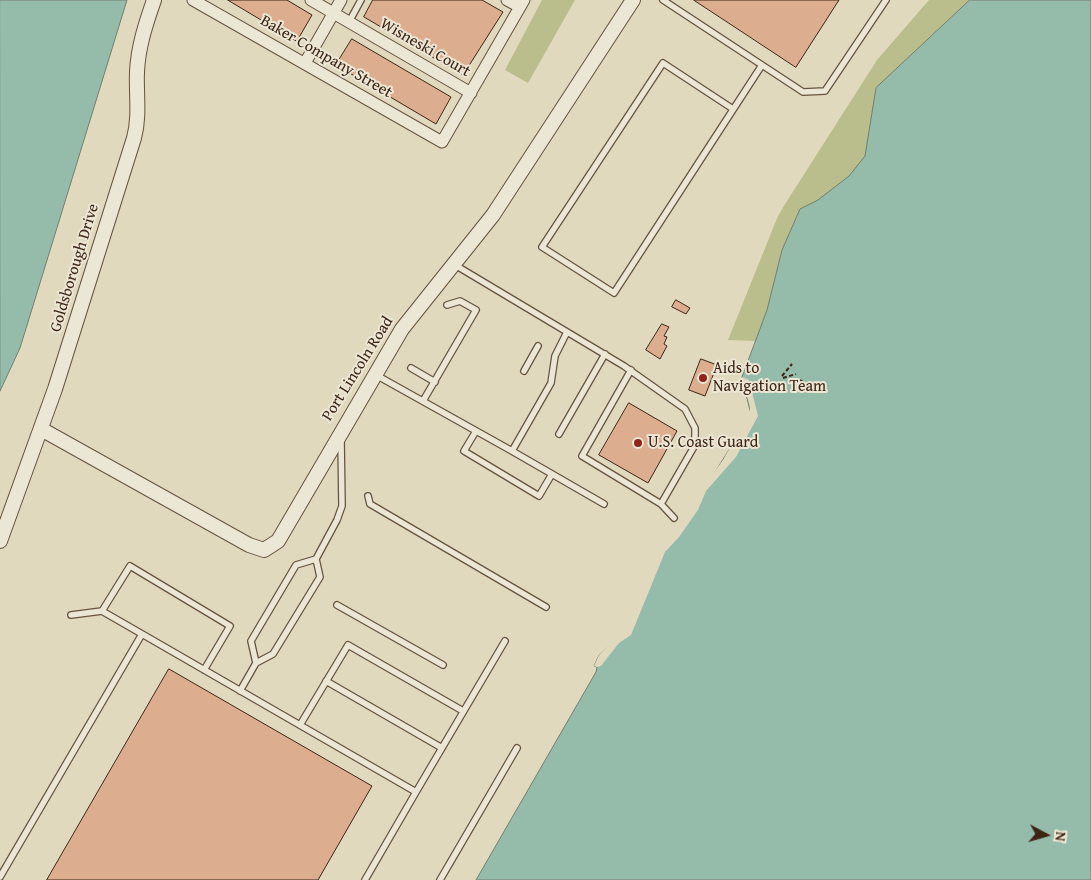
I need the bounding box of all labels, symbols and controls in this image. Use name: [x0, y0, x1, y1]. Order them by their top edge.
street label: Baker Company Street: [257, 11, 395, 103]
street label: Wisneski Court: [376, 14, 474, 82]
street label: Goldsborough Drive: [46, 202, 104, 334]
street label: Port Lincoln Road: [318, 313, 398, 425]
place label: Aids to Navigation Team: [713, 359, 826, 397]
marker: Aids to Navigation Team: [697, 372, 709, 384]
place label: U.S. Coast Guard: [648, 433, 758, 453]
marker: U.S. Coast Guard: [632, 437, 644, 449]
north arrow: [1021, 810, 1071, 860]
text: N: [1050, 831, 1071, 842]

